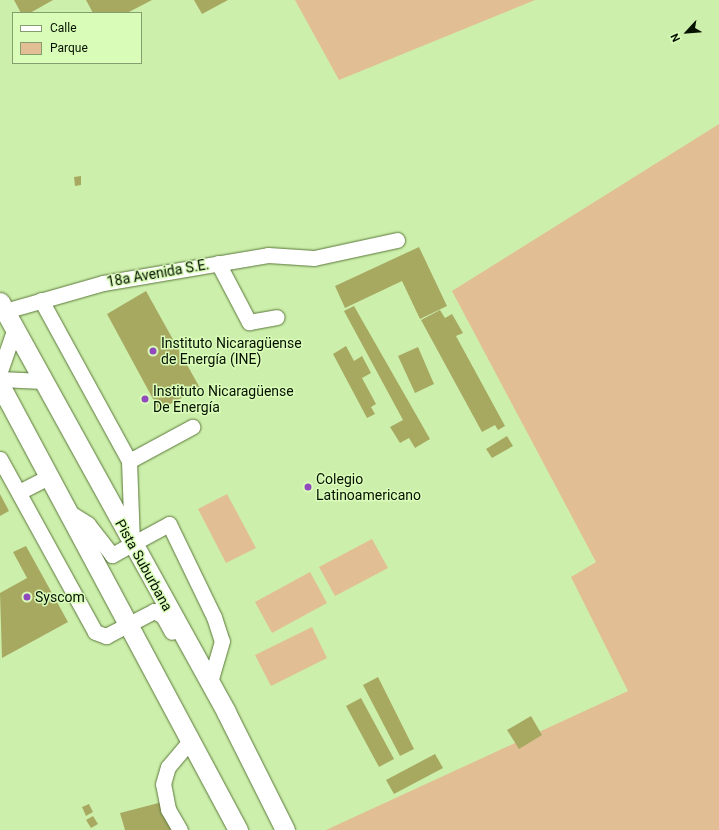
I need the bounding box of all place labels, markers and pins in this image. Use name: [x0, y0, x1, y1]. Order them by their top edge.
place label: Instituto Nicaragüense de Energía (INE): [161, 335, 302, 368]
marker: Instituto Nicaragüense de Energía (INE): [148, 346, 158, 356]
place label: Instituto Nicaragüense De Energía: [153, 383, 294, 416]
marker: Instituto Nicaragüense De Energía: [140, 394, 150, 404]
place label: Colegio Latinoamericano: [316, 471, 421, 504]
marker: Colegio Latinoamericano: [303, 482, 313, 492]
place label: Syscom: [35, 589, 85, 605]
marker: Syscom: [22, 592, 32, 602]

